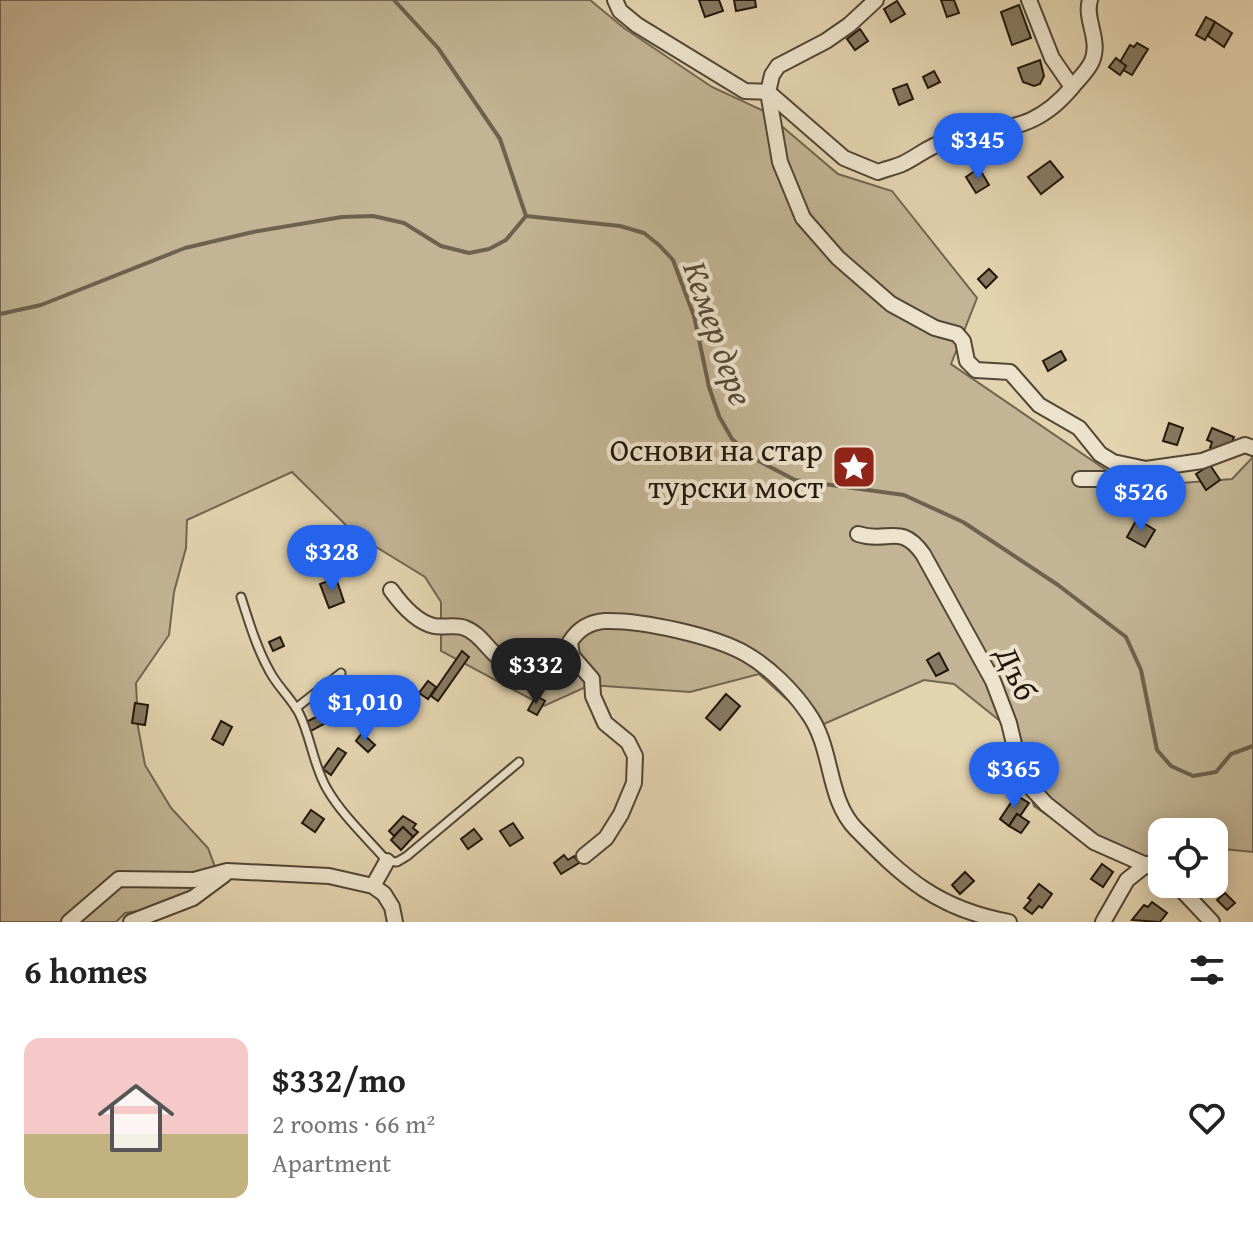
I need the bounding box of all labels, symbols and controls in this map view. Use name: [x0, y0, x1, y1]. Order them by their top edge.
pin: $345: [931, 113, 1025, 181]
text: $345: [951, 119, 1005, 158]
water label: Кемер дере: [671, 254, 767, 412]
place label: Основи на стар турски мост: [610, 426, 824, 510]
place icon: Основи на стар турски мост: [830, 443, 878, 491]
pin: $526: [1094, 465, 1188, 533]
text: $526: [1114, 471, 1168, 510]
pin: $328: [285, 525, 379, 593]
text: $328: [305, 531, 359, 570]
street label: Дъб: [984, 637, 1050, 708]
pin: $332: [489, 638, 583, 706]
text: $332: [509, 644, 563, 683]
pin: $1,010: [300, 675, 430, 743]
text: $1,010: [328, 681, 402, 720]
pin: $365: [967, 742, 1061, 810]
text: $365: [987, 748, 1041, 787]
map controls: [1148, 818, 1228, 898]
button: locate: [1148, 818, 1228, 898]
text: 6 homes: [24, 946, 148, 995]
icon: filters: [1185, 948, 1229, 992]
text: $332/mo: [272, 1055, 406, 1104]
icon: home: [88, 1070, 184, 1166]
icon: heart: [1185, 1096, 1229, 1140]
text: 2 rooms · 66 m²: [272, 1104, 435, 1143]
text: Apartment: [272, 1143, 391, 1182]

